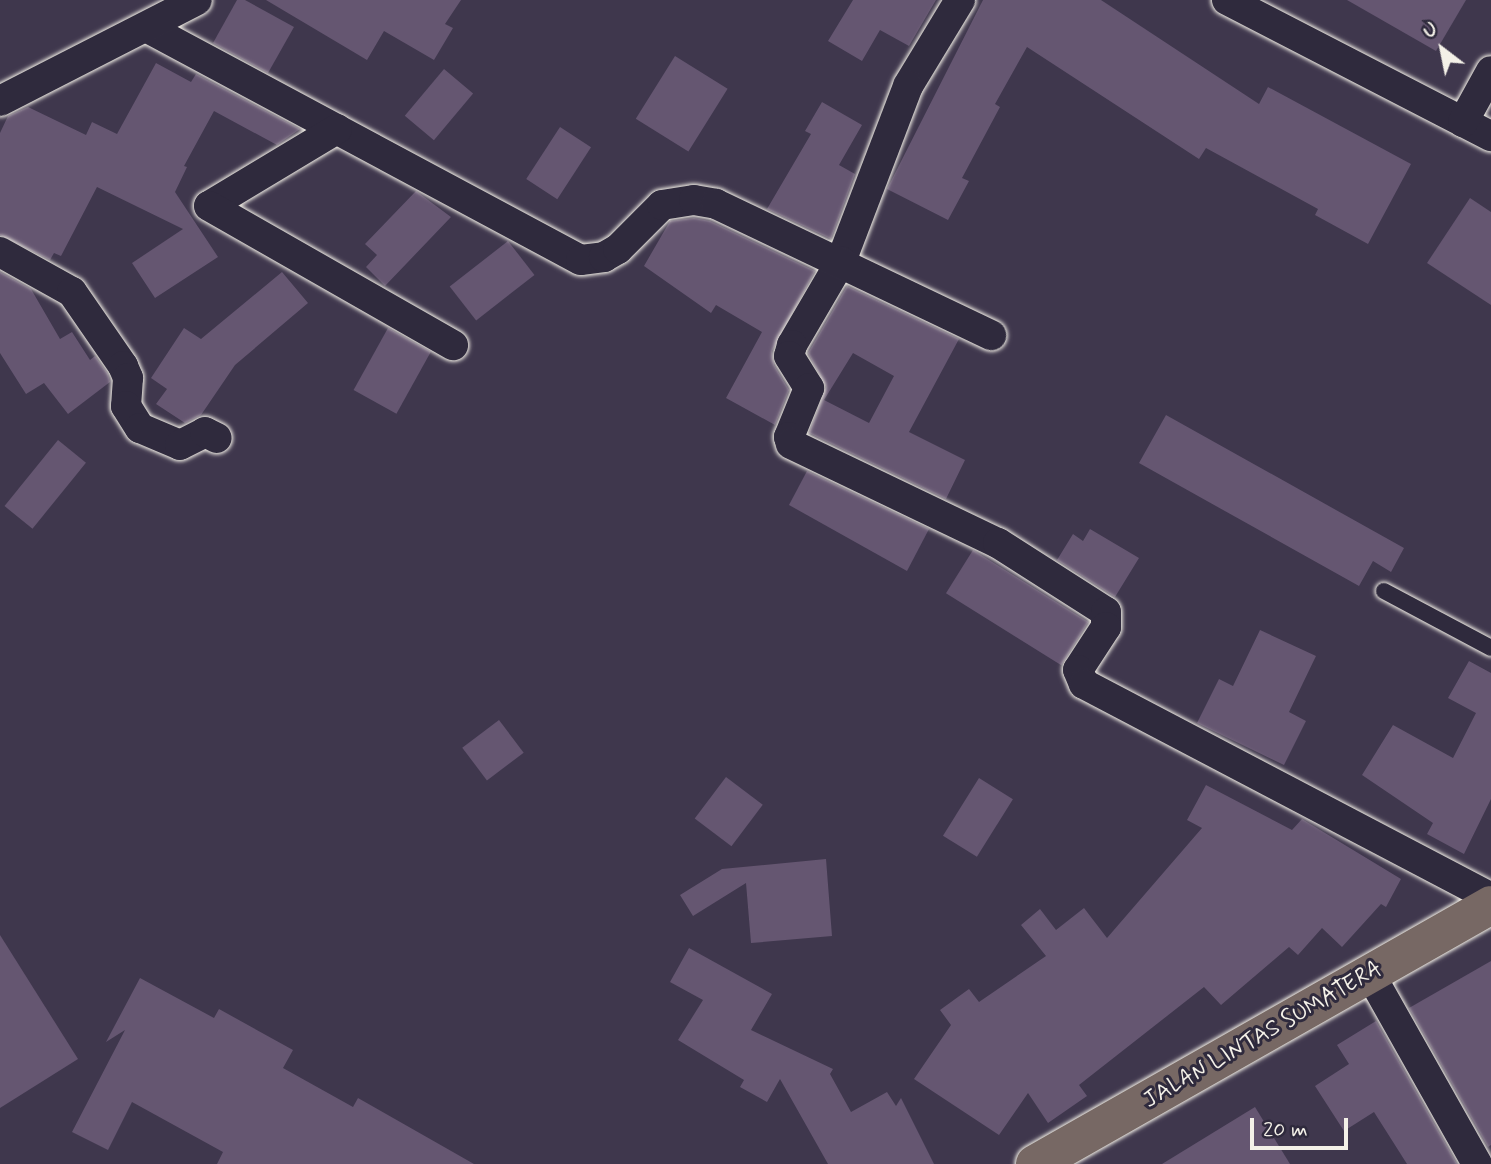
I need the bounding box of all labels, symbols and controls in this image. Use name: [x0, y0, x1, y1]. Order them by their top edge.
north arrow: [1407, 14, 1477, 84]
text: U: [1419, 17, 1442, 45]
street label: JALAN LINTAS SUMATERA: [1133, 952, 1393, 1118]
scale bar: [1253, 1104, 1351, 1148]
text: 20 m: [1263, 1116, 1308, 1144]

